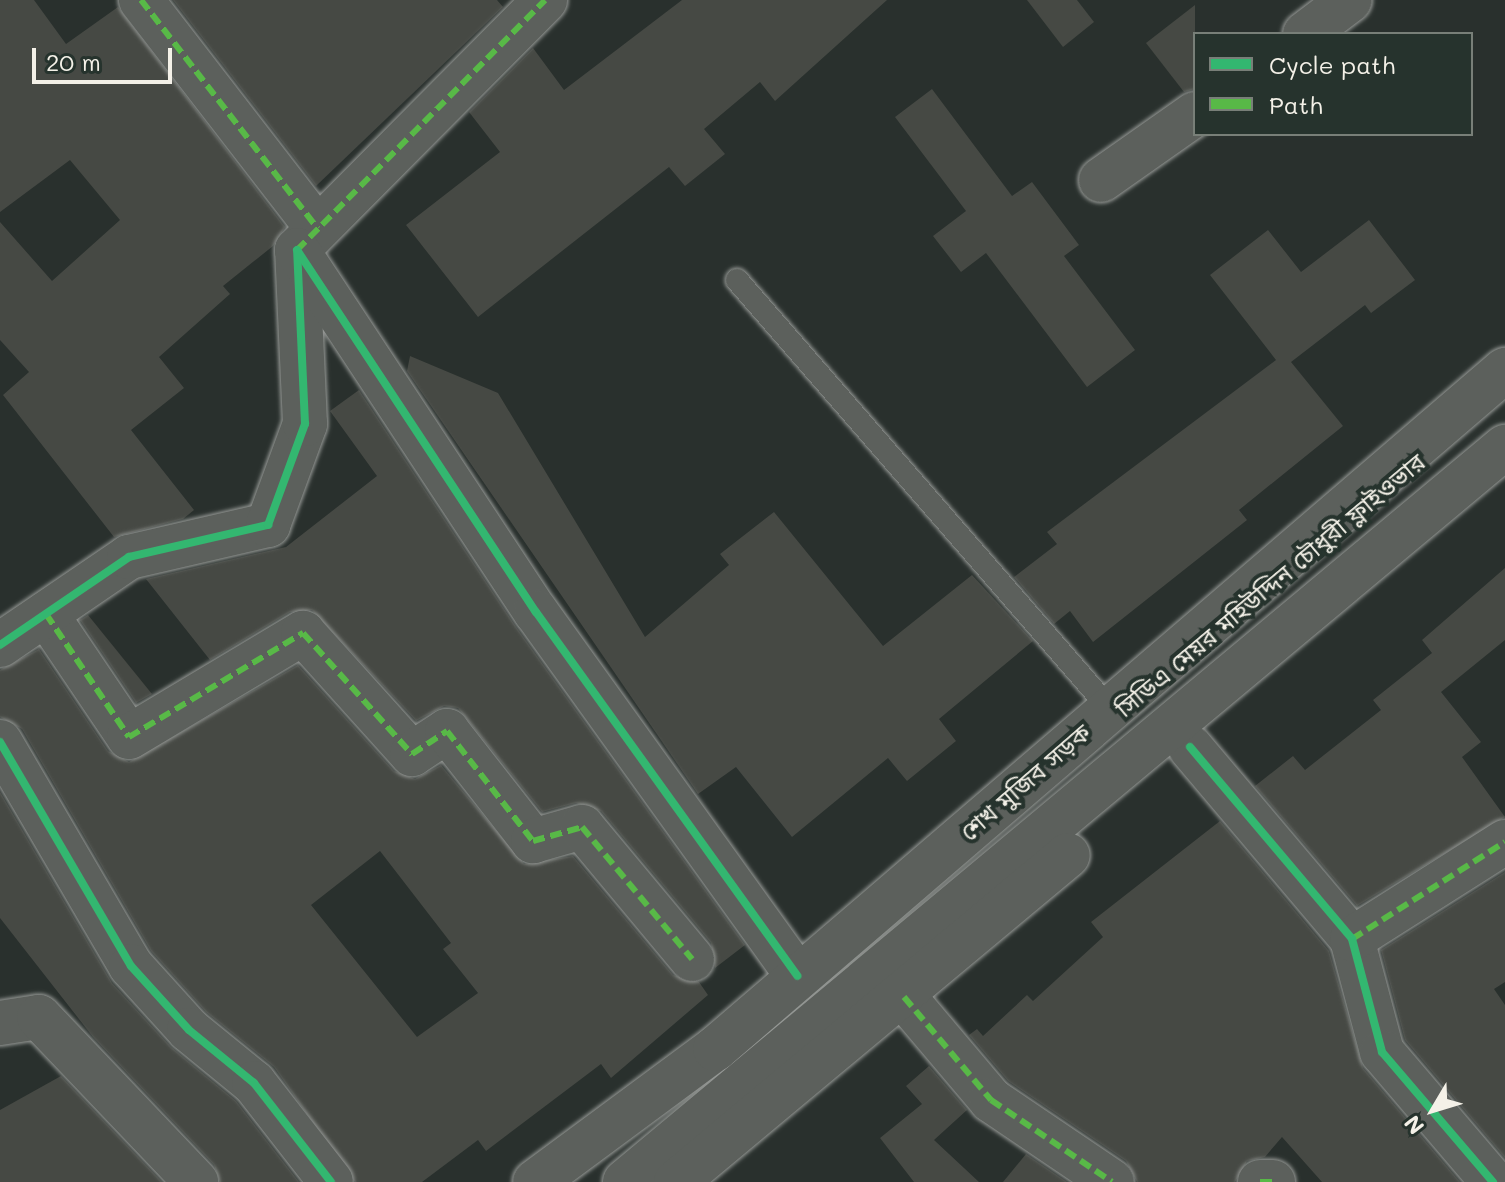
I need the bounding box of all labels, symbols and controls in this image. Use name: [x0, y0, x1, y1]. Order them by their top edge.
scale bar: [36, 32, 176, 82]
legend: [1193, 32, 1473, 136]
text: 20 m: [46, 46, 101, 77]
text: Cycle path: [1269, 49, 1395, 80]
text: Path: [1269, 89, 1323, 120]
street label: সিডিএ মেয়র মহিউদ্দিন চৌধুরী ফ্লাইওভার: [1110, 447, 1430, 723]
street label: শেখ মুজিব সড়ক: [954, 718, 1096, 846]
north arrow: [1393, 1070, 1473, 1150]
text: N: [1397, 1110, 1430, 1141]

